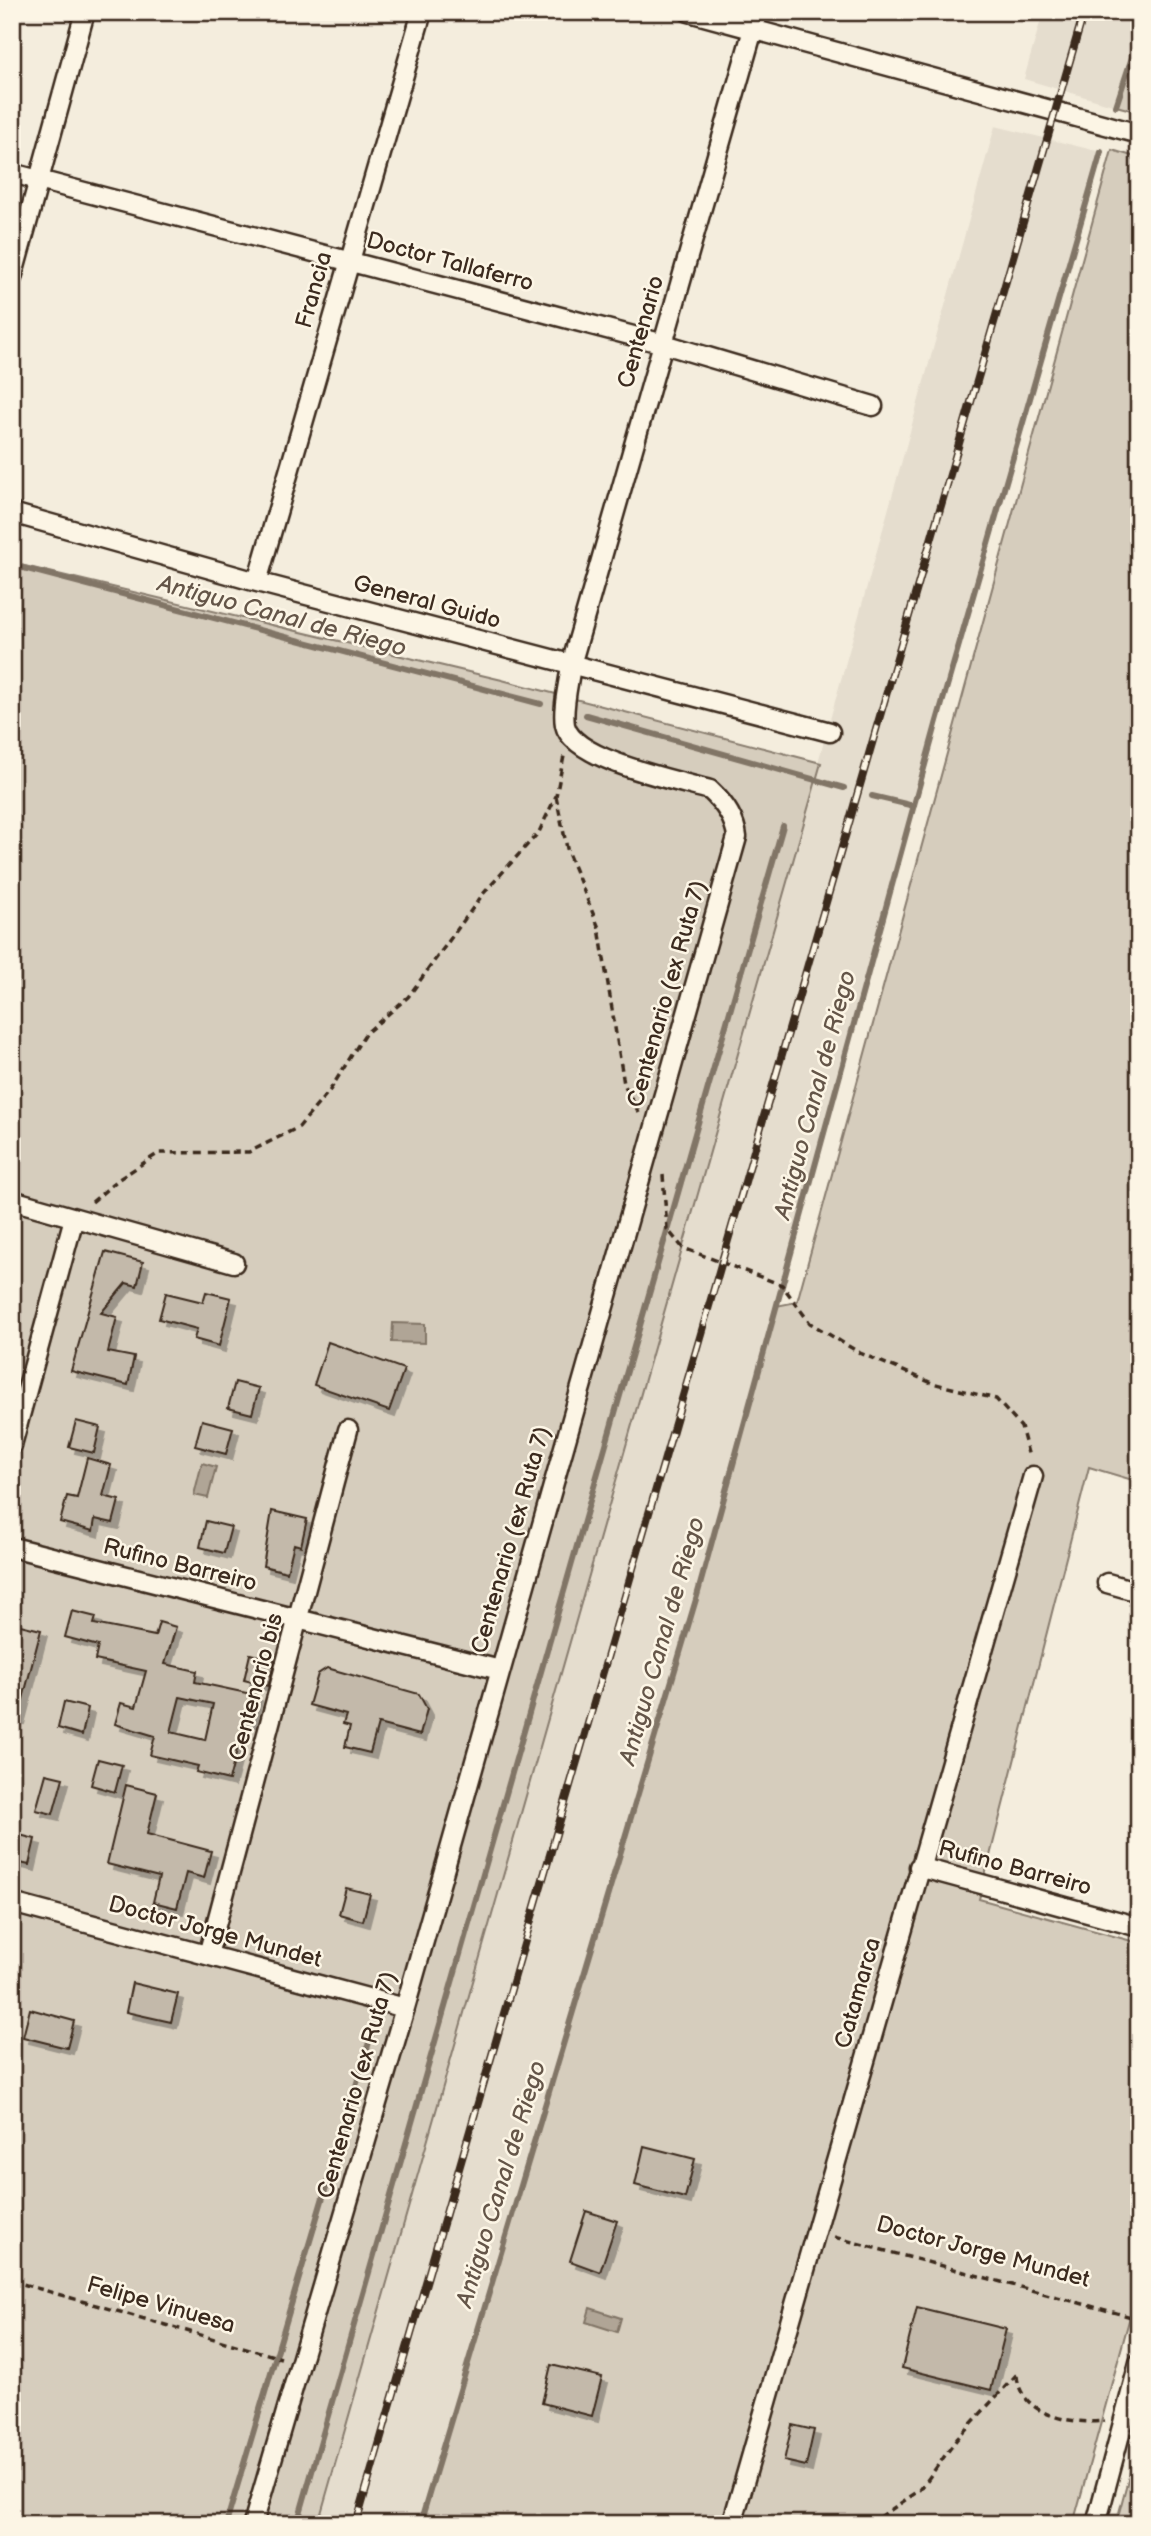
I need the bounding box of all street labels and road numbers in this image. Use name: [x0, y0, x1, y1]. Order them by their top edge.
street label: Doctor Tallaferro: [363, 226, 537, 298]
street label: Francia: [290, 249, 338, 331]
street label: Centenario: [612, 273, 670, 391]
street label: General Guido: [350, 569, 504, 635]
street label: Centenario (ex Ruta 7): [621, 877, 713, 1111]
street label: Centenario (ex Ruta 7): [465, 1423, 557, 1657]
street label: Rufino Barreiro: [100, 1532, 260, 1598]
street label: Centenario bis: [223, 1610, 289, 1764]
street label: Rufino Barreiro: [935, 1834, 1095, 1902]
street label: Doctor Jorge Mundet: [105, 1890, 325, 1974]
street label: Catamarca: [829, 1934, 887, 2052]
street label: Centenario (ex Ruta 7): [311, 1968, 403, 2202]
street label: Doctor Jorge Mundet: [873, 2210, 1093, 2294]
street label: Felipe Vinuesa: [84, 2270, 238, 2340]

